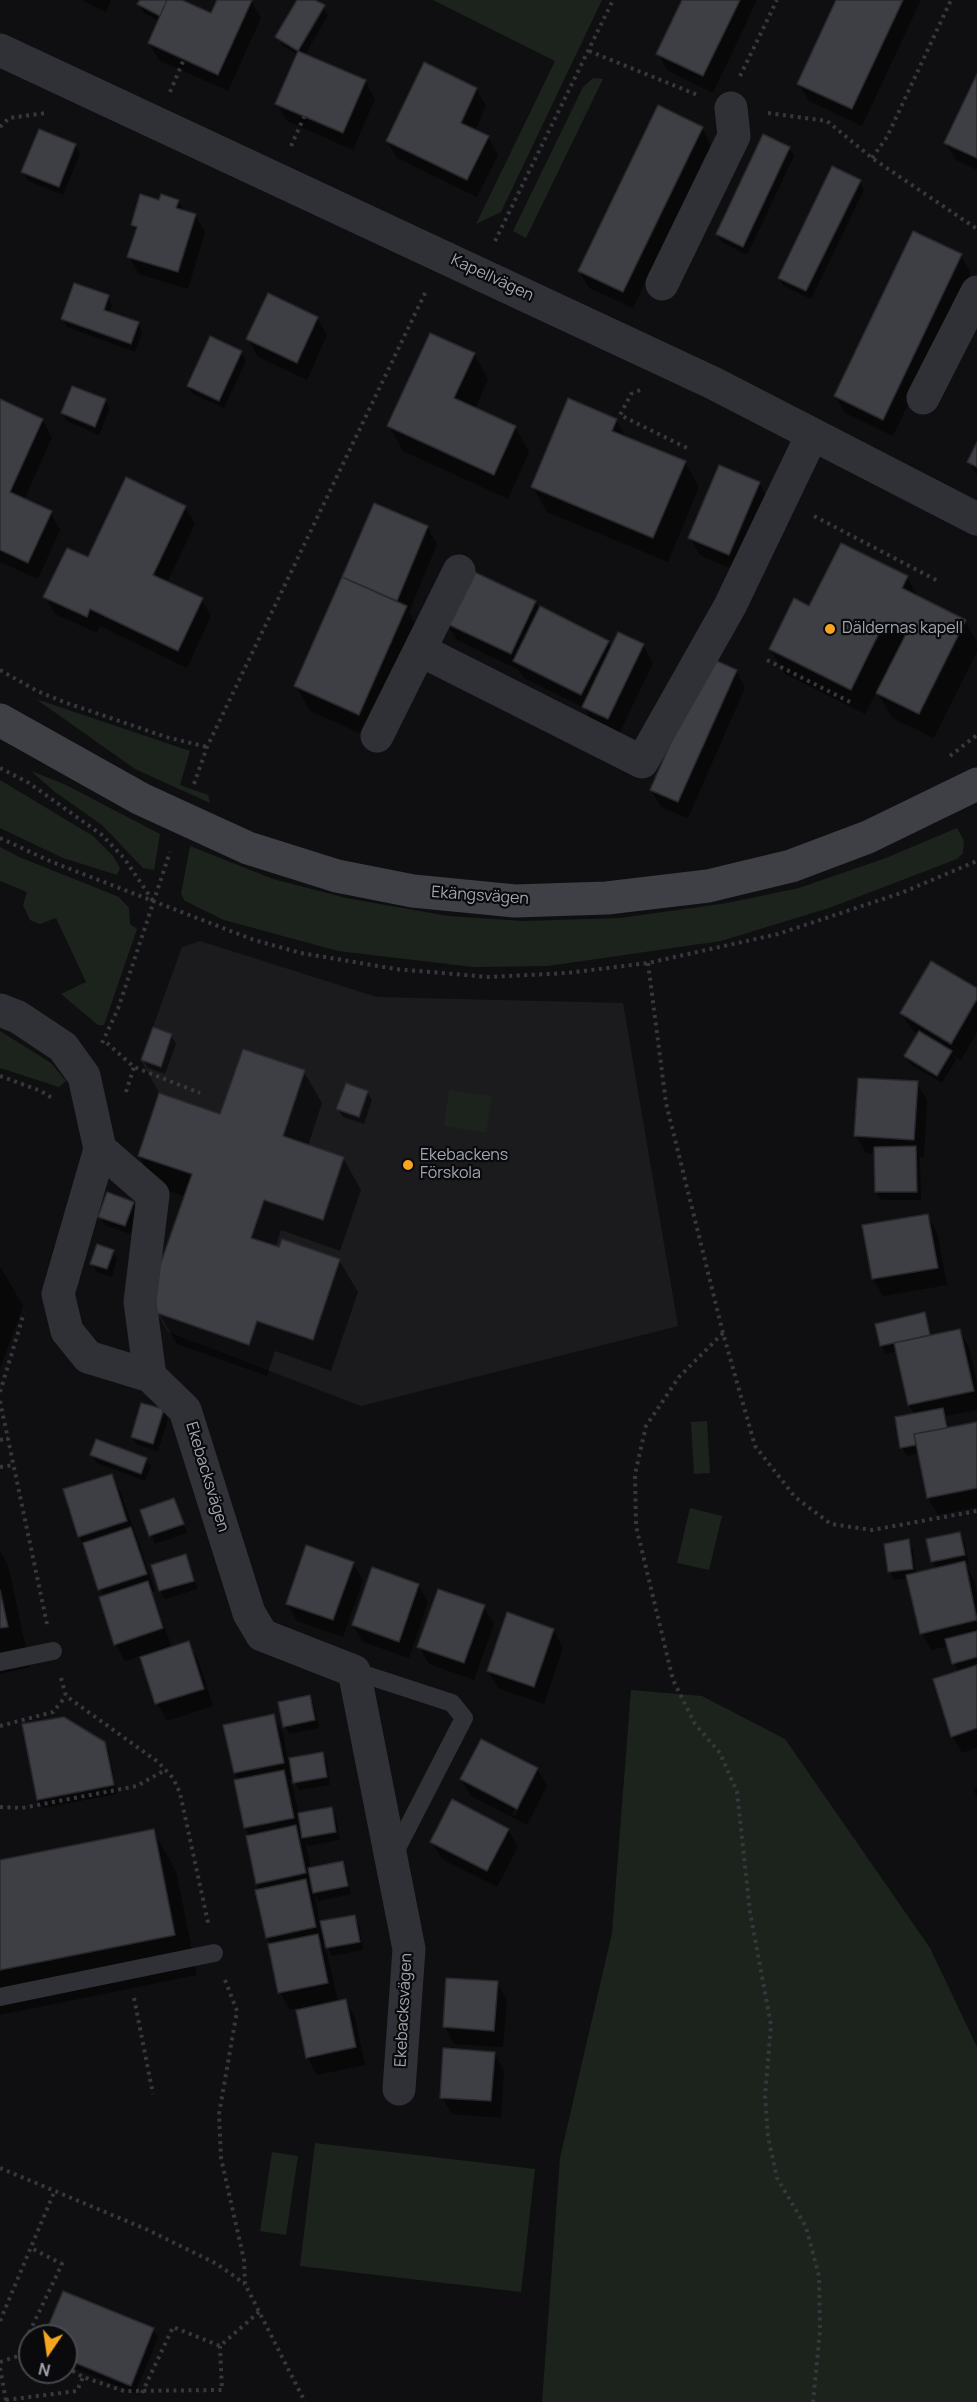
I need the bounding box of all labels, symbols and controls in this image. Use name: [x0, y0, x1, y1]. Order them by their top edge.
street label: Kapellvägen: [447, 250, 537, 306]
place label: Däldernas kapell: [842, 619, 963, 639]
marker: Däldernas kapell: [823, 622, 837, 636]
street label: Ekängsvägen: [431, 883, 529, 909]
place label: Ekebackens Förskola: [420, 1146, 508, 1184]
marker: Ekebackens Förskola: [401, 1158, 415, 1172]
street label: Ekebacksvägen: [181, 1420, 233, 1534]
street label: Ekebacksvägen: [391, 1953, 417, 2067]
north arrow: [18, 2324, 78, 2384]
text: N: [36, 2358, 52, 2382]

